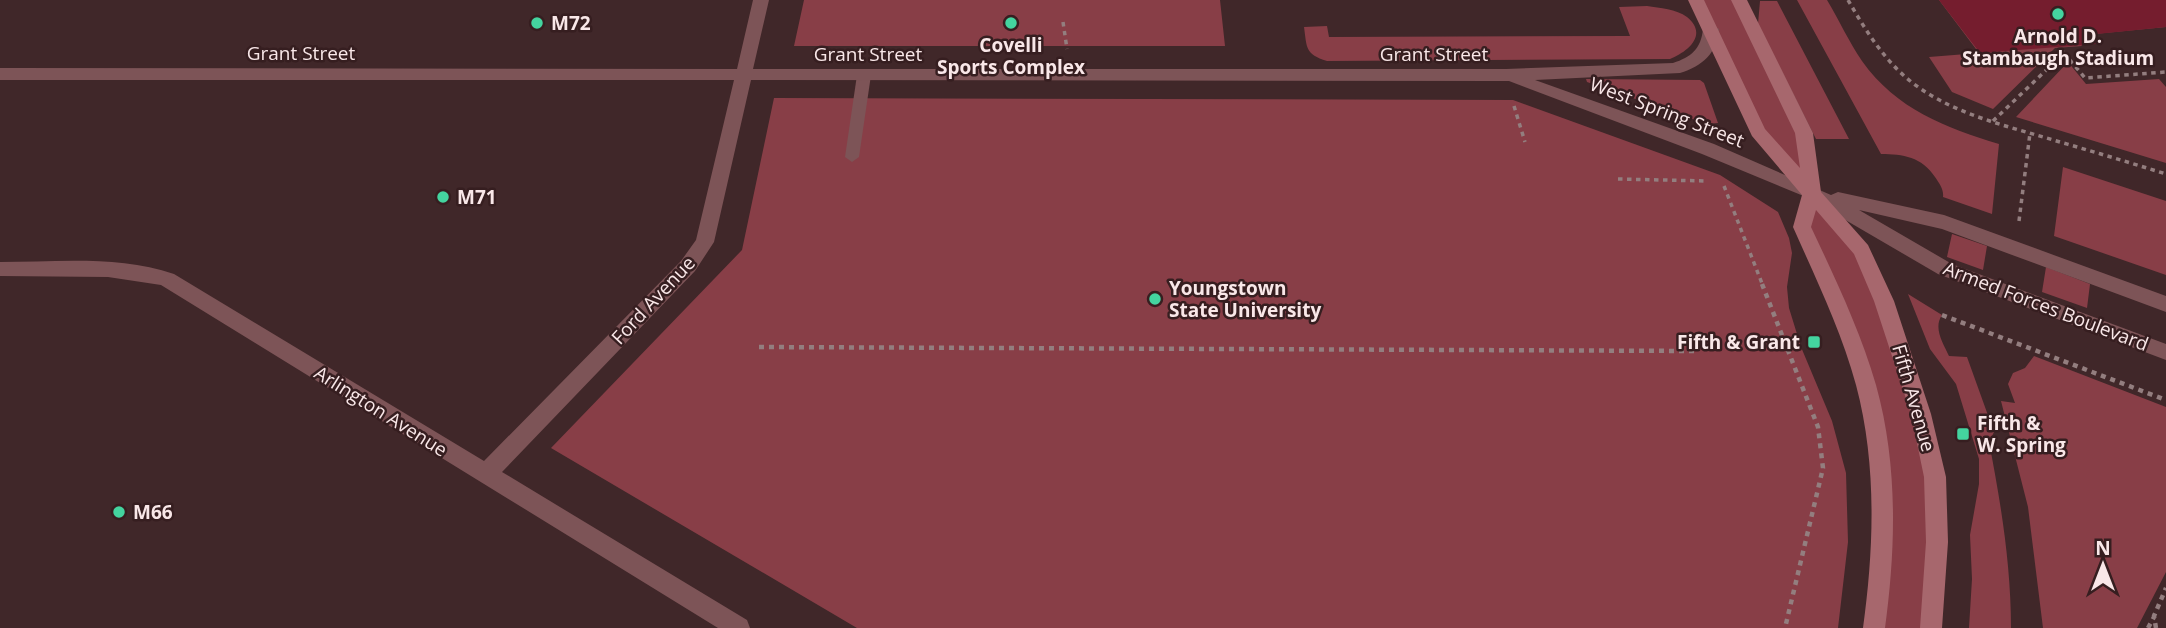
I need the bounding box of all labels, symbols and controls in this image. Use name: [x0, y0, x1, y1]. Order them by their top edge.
marker: Arnold D. Stambaugh Stadium: [2050, 6, 2066, 22]
place label: M72: [551, 10, 591, 36]
marker: M72: [529, 15, 545, 31]
marker: Covelli Sports Complex: [1003, 15, 1019, 31]
place label: Arnold D. Stambaugh Stadium: [1962, 23, 2154, 71]
place label: Covelli Sports Complex: [937, 32, 1085, 80]
street label: Grant Street: [247, 40, 356, 66]
street label: Grant Street: [814, 41, 923, 67]
street label: Grant Street: [1380, 41, 1489, 67]
street label: West Spring Street: [1586, 71, 1748, 154]
place label: M71: [457, 184, 497, 210]
marker: M71: [435, 189, 451, 205]
street label: Ford Avenue: [605, 250, 701, 350]
street label: Armed Forces Boulevard: [1940, 255, 2152, 357]
place label: Youngstown State University: [1169, 275, 1321, 323]
marker: Youngstown State University: [1147, 291, 1163, 307]
place label: Fifth & Grant: [1677, 329, 1800, 355]
marker: Fifth & Grant: [1806, 334, 1822, 350]
street label: Fifth Avenue: [1886, 341, 1942, 455]
street label: Arlington Avenue: [310, 360, 452, 462]
place label: Fifth & W. Spring: [1977, 410, 2066, 458]
marker: Fifth & W. Spring: [1955, 426, 1971, 442]
place label: M66: [133, 499, 173, 525]
marker: M66: [111, 504, 127, 520]
north arrow: [2068, 530, 2138, 600]
text: N: [2095, 535, 2111, 561]

